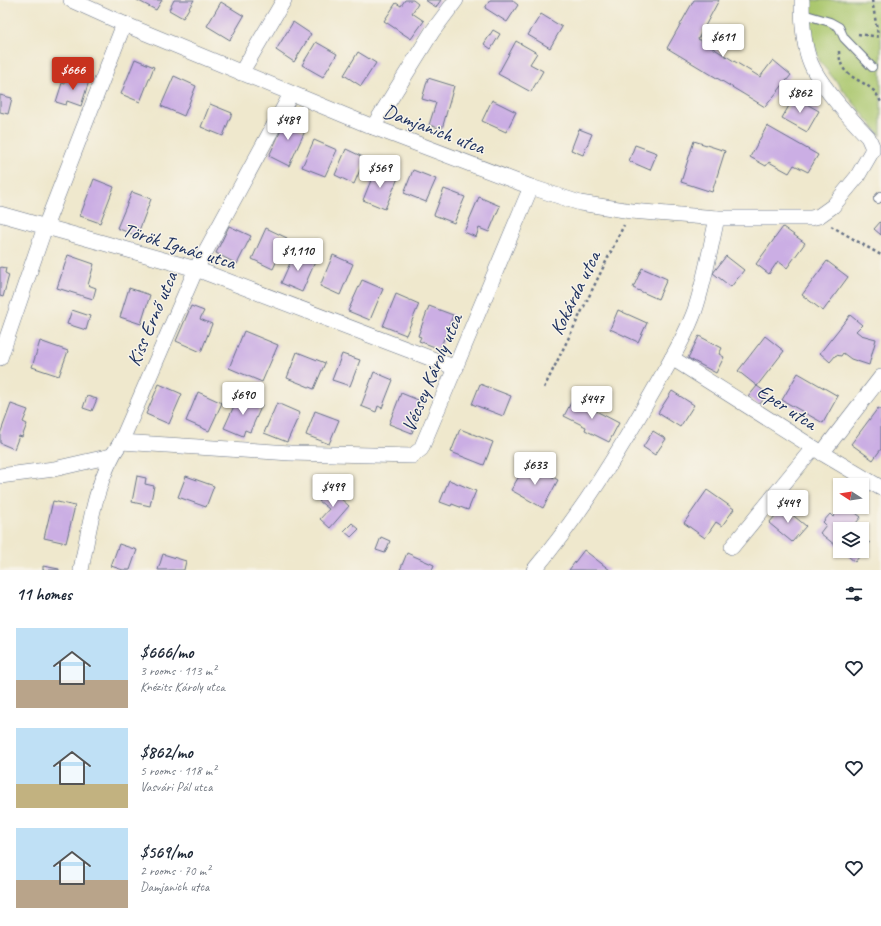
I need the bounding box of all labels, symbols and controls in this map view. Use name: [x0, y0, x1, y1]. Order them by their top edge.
pin: $611: [699, 24, 747, 58]
text: $611: [711, 29, 735, 45]
pin: $666: [49, 57, 97, 91]
text: $666: [61, 62, 85, 78]
pin: $862: [776, 80, 824, 114]
text: $862: [788, 85, 812, 101]
street label: Damjanich utca: [380, 98, 490, 160]
pin: $489: [264, 107, 312, 141]
text: $489: [276, 112, 300, 128]
pin: $569: [356, 155, 404, 189]
text: $569: [368, 160, 392, 176]
street label: Török Ignác utca: [119, 217, 240, 276]
pin: $1,110: [265, 238, 331, 272]
text: $1,110: [282, 243, 314, 259]
street label: Kokárda utca: [544, 245, 607, 339]
street label: Kiss Ernő utca: [121, 266, 184, 370]
street label: Vécsey Károly utca: [396, 309, 469, 436]
street label: Eper utca: [753, 379, 823, 436]
pin: $690: [219, 382, 267, 416]
pin: $447: [568, 386, 616, 420]
text: $690: [231, 387, 255, 403]
text: $447: [580, 391, 604, 407]
pin: $633: [511, 452, 559, 486]
text: $633: [523, 457, 547, 473]
pin: $499: [309, 474, 357, 508]
north arrow: [833, 478, 869, 514]
map controls: [833, 478, 869, 558]
text: $499: [321, 479, 345, 495]
pin: $449: [764, 490, 812, 524]
text: $449: [776, 495, 800, 511]
button: layers: [833, 522, 869, 558]
icon: filters: [843, 583, 865, 605]
text: 11 homes: [16, 584, 72, 605]
text: $666/mo: [140, 642, 193, 663]
icon: home: [48, 644, 96, 692]
icon: heart: [843, 657, 865, 679]
text: 3 rooms · 113 m²: [140, 663, 216, 679]
text: Knézits Károly utca: [140, 679, 225, 695]
text: $862/mo: [140, 742, 193, 763]
icon: home: [48, 744, 96, 792]
icon: heart: [843, 757, 865, 779]
text: 5 rooms · 118 m²: [140, 763, 216, 779]
text: Vasvári Pál utca: [140, 779, 212, 795]
text: $569/mo: [140, 842, 192, 863]
icon: home: [48, 844, 96, 892]
icon: heart: [843, 857, 865, 879]
text: 2 rooms · 70 m²: [140, 863, 210, 879]
text: Damjanich utca: [140, 879, 209, 895]

